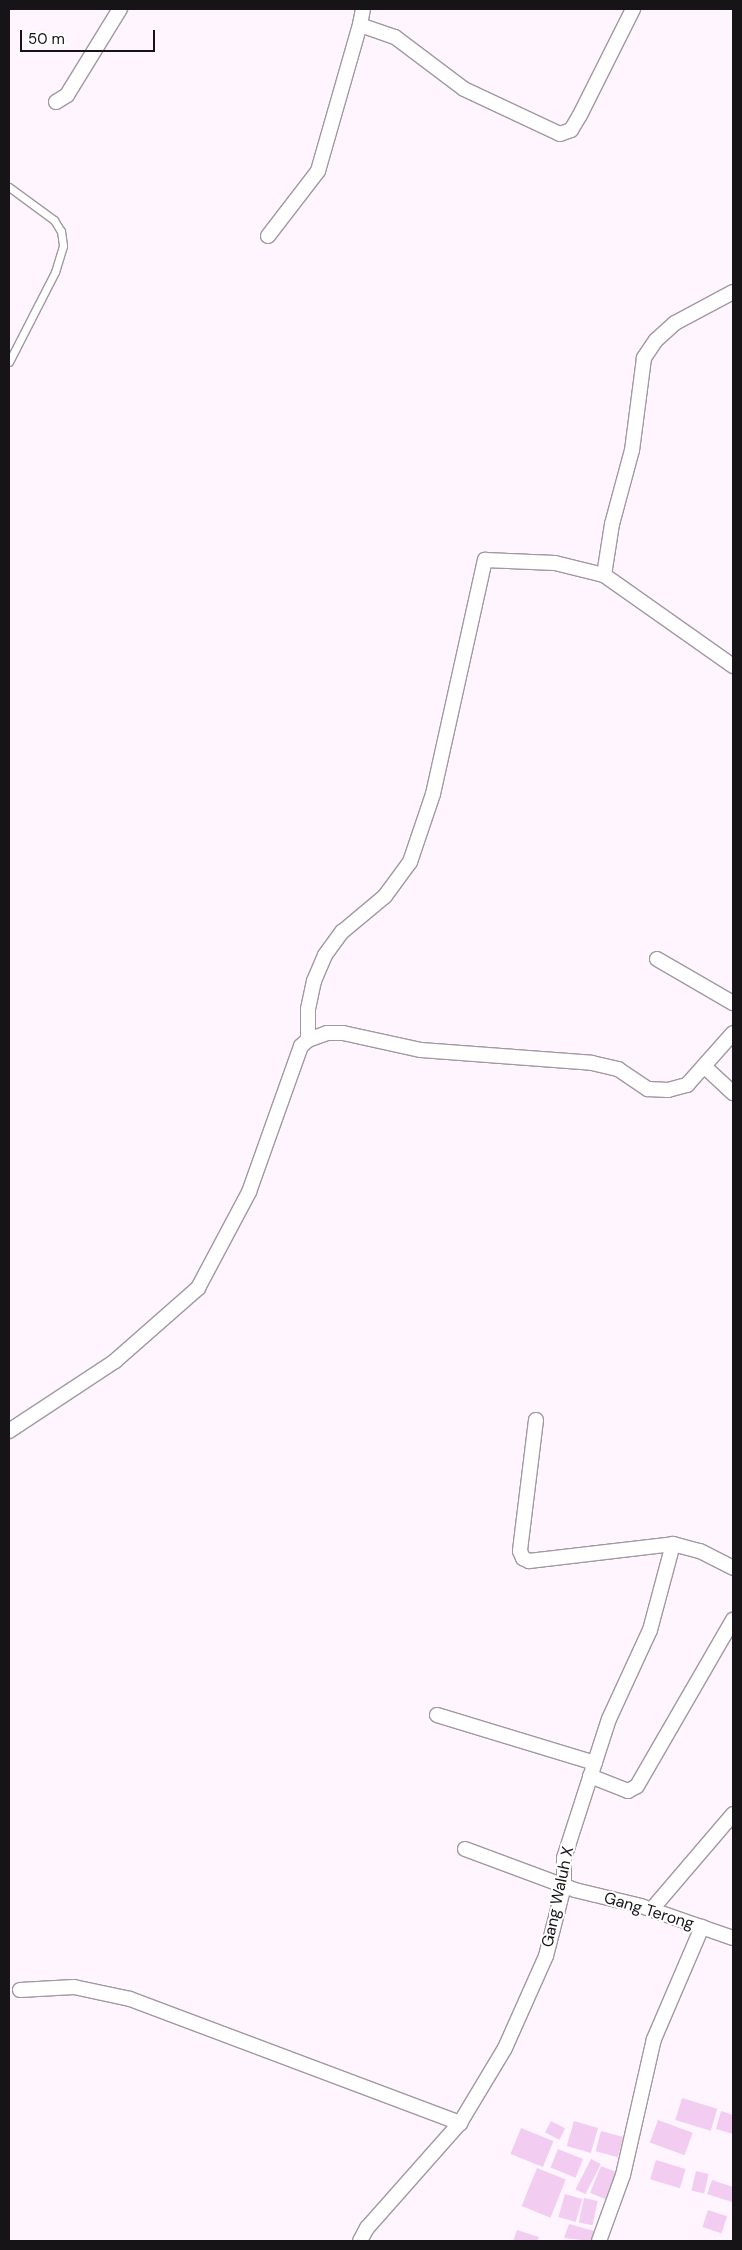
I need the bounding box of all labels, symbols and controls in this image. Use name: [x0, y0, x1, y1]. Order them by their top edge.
scale bar: [22, 20, 158, 52]
text: 50 m: [28, 29, 65, 49]
street label: Gang Waluh X: [538, 1845, 578, 1949]
street label: Gang Terong: [602, 1888, 696, 1934]

